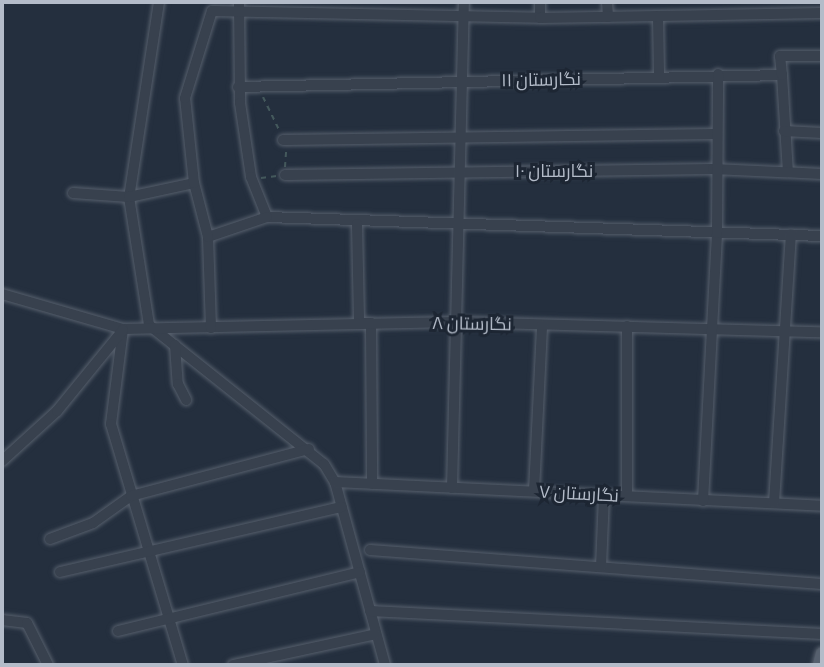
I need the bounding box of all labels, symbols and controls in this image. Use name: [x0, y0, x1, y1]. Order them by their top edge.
street label: نگارستان ۱۱: [501, 68, 581, 90]
street label: نگارستان ۱۰: [515, 159, 593, 181]
street label: نگارستان ۸: [432, 312, 512, 334]
street label: نگارستان ۷: [539, 480, 619, 506]

